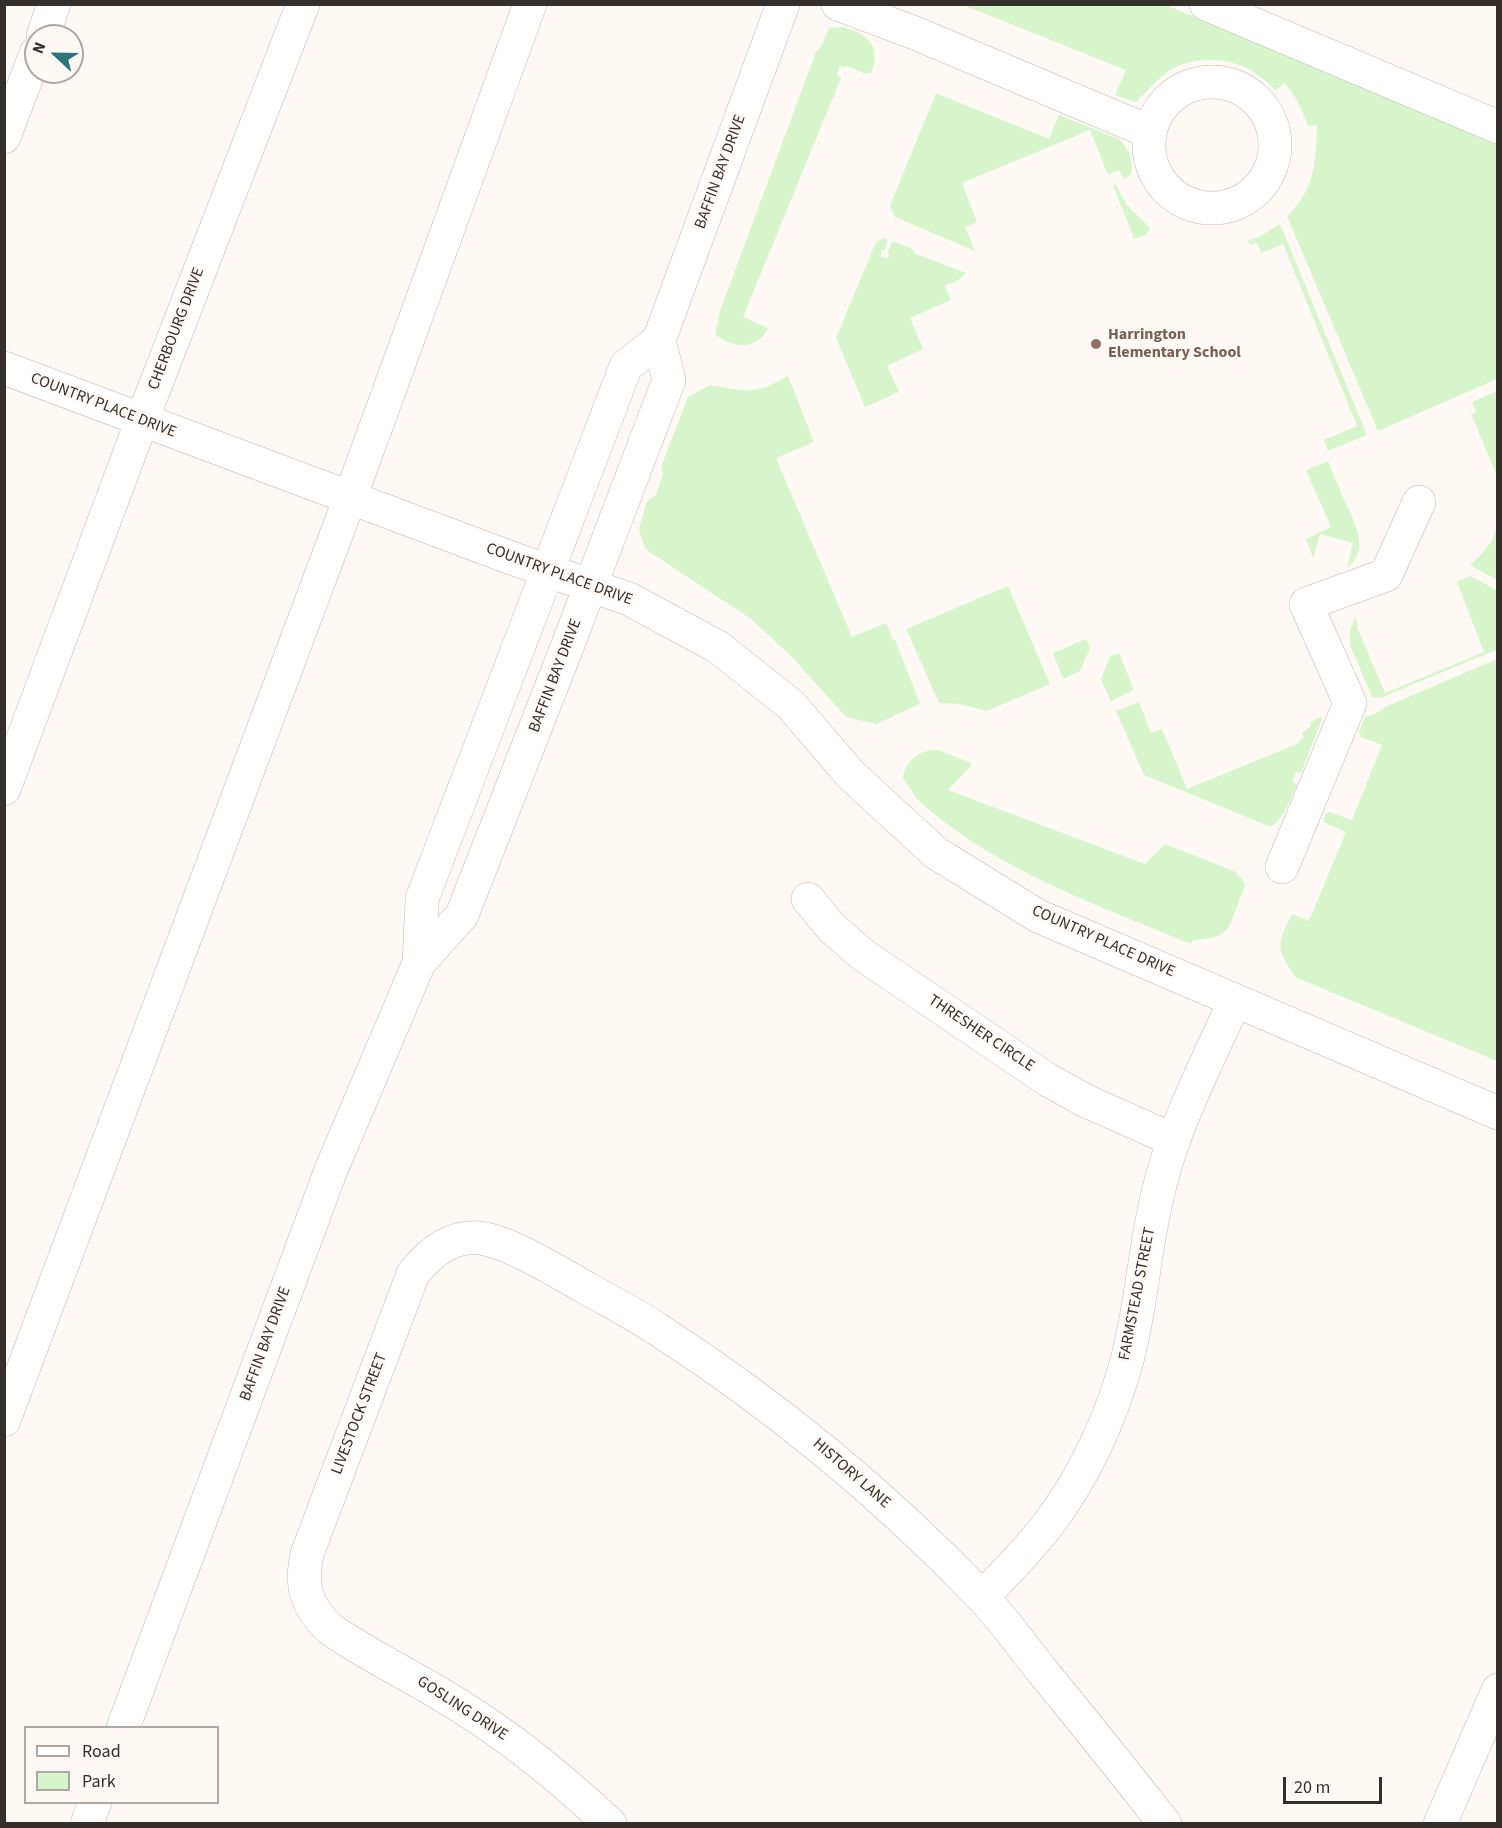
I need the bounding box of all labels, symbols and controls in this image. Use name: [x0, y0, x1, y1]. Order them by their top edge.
north arrow: [24, 24, 84, 84]
text: N: [27, 39, 51, 57]
street label: BAFFIN BAY DRIVE: [691, 112, 751, 232]
street label: CHERBOURG DRIVE: [145, 265, 209, 393]
place label: Harrington Elementary School: [1108, 325, 1241, 363]
marker: Harrington Elementary School: [1089, 337, 1103, 351]
street label: COUNTRY PLACE DRIVE: [27, 369, 179, 443]
street label: COUNTRY PLACE DRIVE: [483, 540, 635, 610]
street label: BAFFIN BAY DRIVE: [526, 616, 586, 736]
street label: COUNTRY PLACE DRIVE: [1029, 902, 1177, 982]
street label: THRESHER CIRCLE: [924, 991, 1038, 1077]
street label: FARMSTEAD STREET: [1116, 1226, 1160, 1362]
street label: BAFFIN BAY DRIVE: [236, 1284, 296, 1404]
street label: LIVESTOCK STREET: [328, 1351, 392, 1477]
street label: HISTORY LANE: [808, 1435, 894, 1513]
street label: GOSLING DRIVE: [413, 1673, 511, 1745]
legend: [24, 1726, 219, 1804]
text: Road: [82, 1739, 121, 1764]
scale bar: [1286, 1765, 1385, 1803]
text: Park: [82, 1769, 116, 1794]
text: 20 m: [1294, 1775, 1330, 1800]

